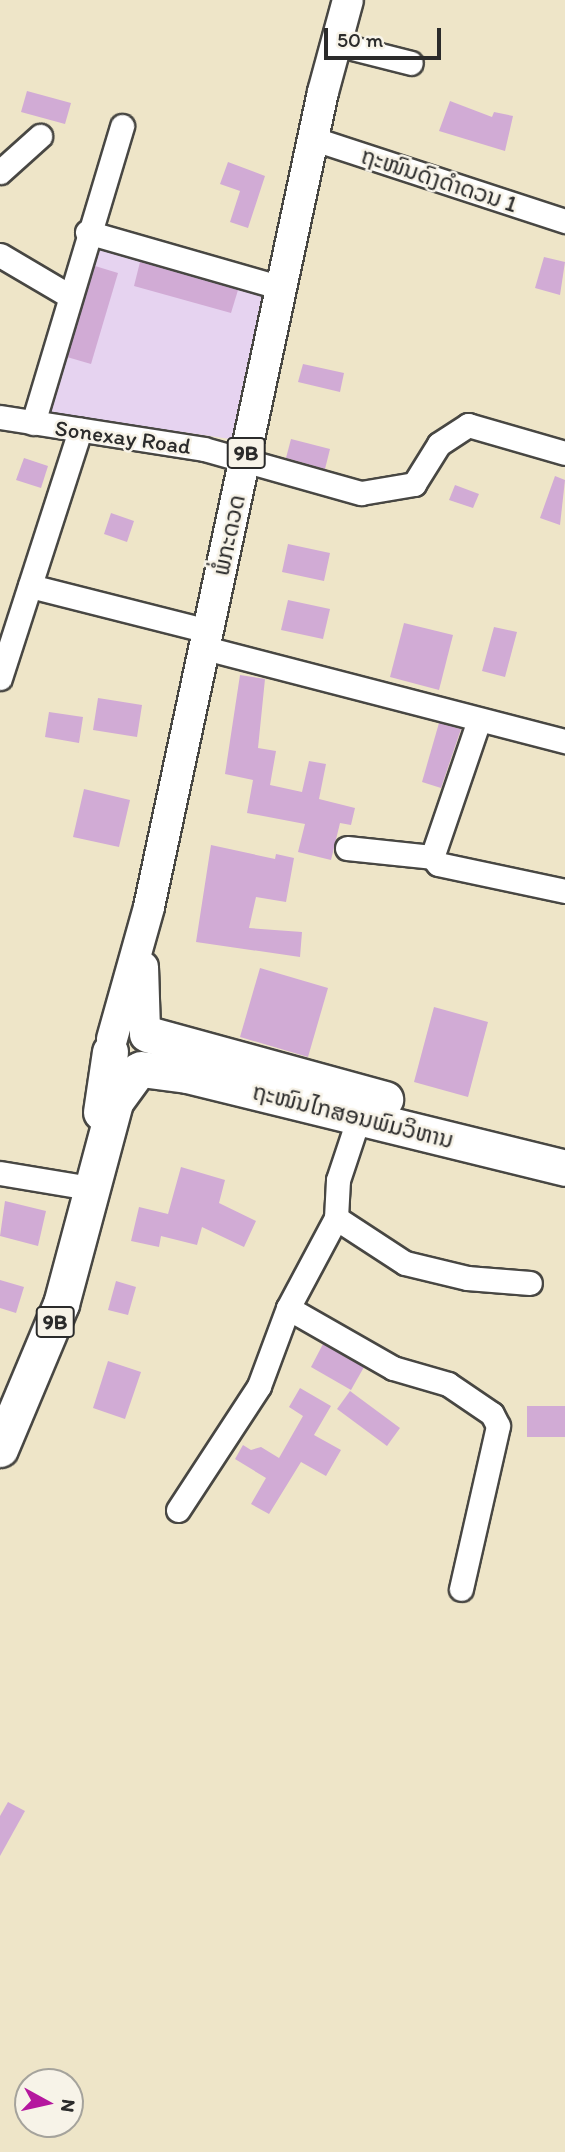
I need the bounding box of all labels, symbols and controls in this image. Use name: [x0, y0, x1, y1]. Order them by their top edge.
scale bar: [327, 14, 444, 58]
text: 50 m: [337, 27, 383, 52]
street label: ຖະໜົນດົງດຳດວນ 1: [357, 142, 521, 218]
street label: Sonexay Road: [53, 414, 193, 460]
road number: 9B: [225, 435, 267, 470]
street label: ພໍ່ກະດວດ: [207, 492, 251, 578]
street label: ຖະໜົນໄກສອນພົມວິຫານ: [250, 1078, 456, 1154]
road number: 9B: [34, 1304, 76, 1340]
north arrow: [14, 2068, 84, 2138]
text: N: [56, 2098, 81, 2114]

